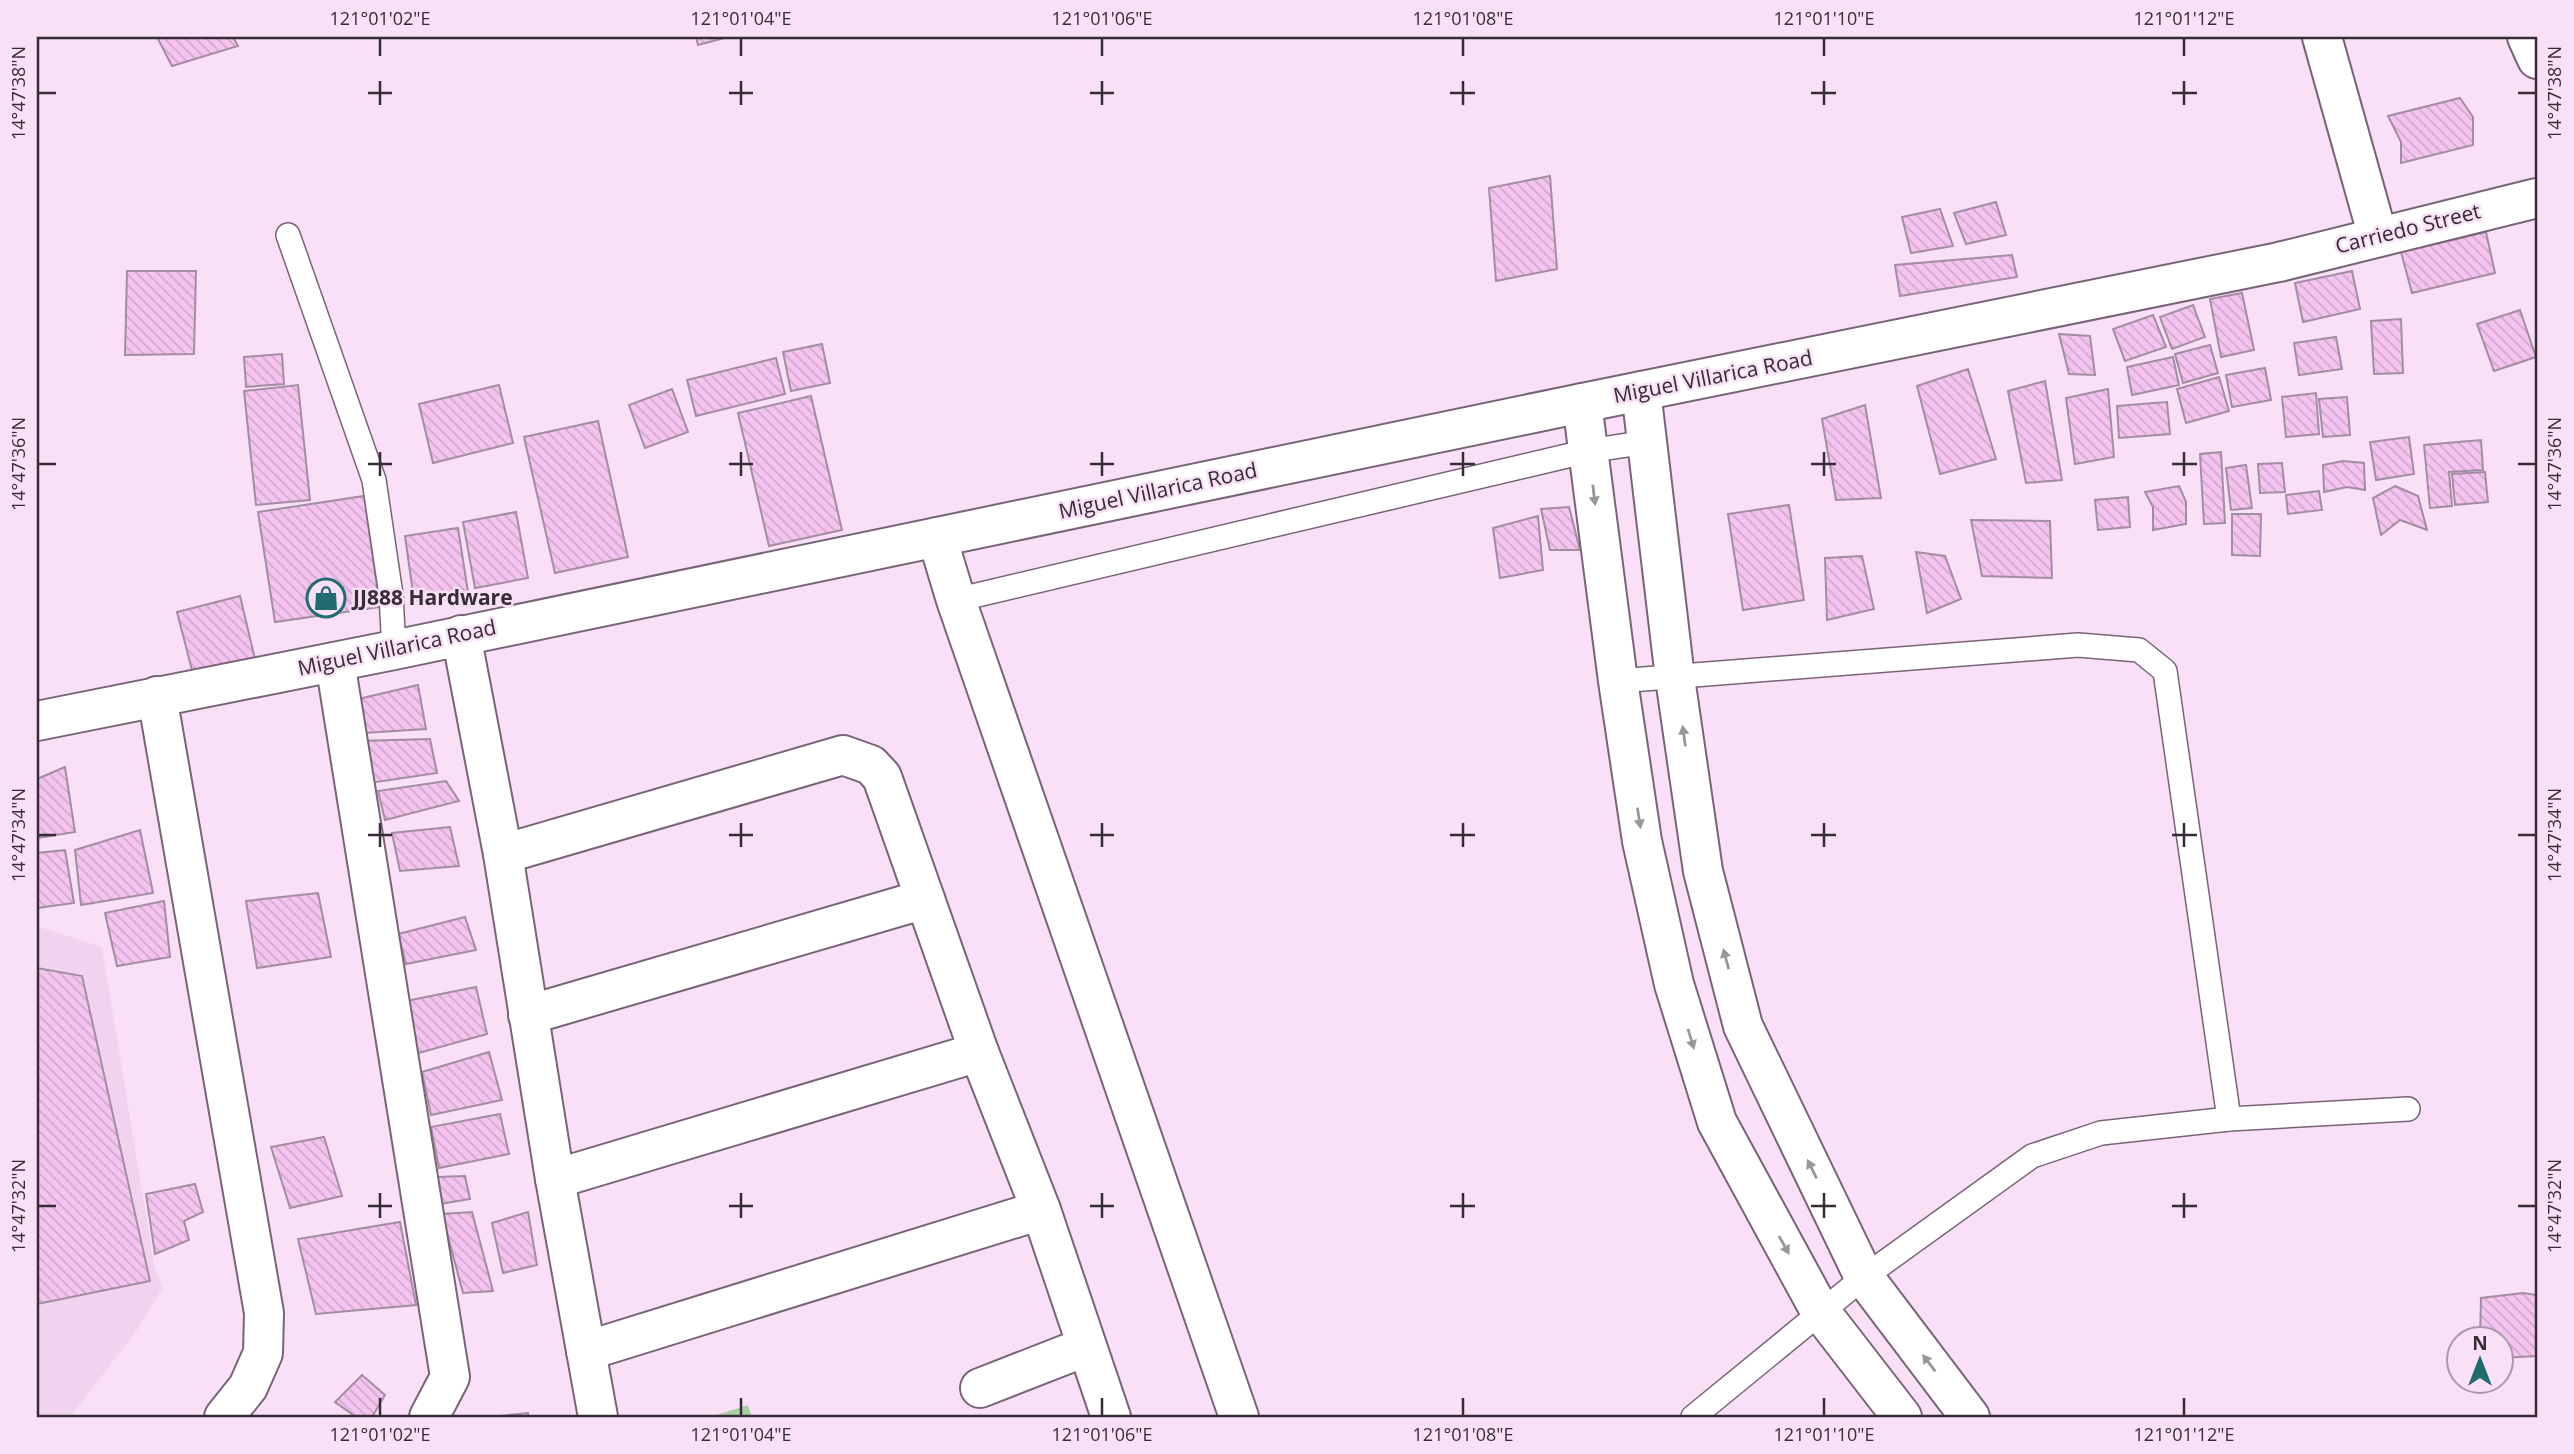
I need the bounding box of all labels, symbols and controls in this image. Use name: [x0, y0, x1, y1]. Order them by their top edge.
text: 121°01'02"E: [330, 6, 430, 30]
text: 121°01'04"E: [691, 6, 791, 30]
text: 121°01'06"E: [1052, 6, 1152, 30]
text: 121°01'08"E: [1413, 6, 1513, 30]
text: 121°01'10"E: [1774, 6, 1874, 30]
text: 121°01'12"E: [2134, 6, 2234, 30]
text: 14°47'38"N: [6, 46, 30, 140]
text: 14°47'38"N: [2542, 46, 2566, 140]
street label: Carriedo Street: [2332, 196, 2483, 260]
street label: Miguel Villarica Road: [1611, 343, 1815, 409]
text: 14°47'36"N: [6, 417, 30, 511]
text: 14°47'36"N: [2542, 417, 2566, 511]
street label: Miguel Villarica Road: [1056, 455, 1260, 525]
one-way arrow: [1588, 485, 1599, 507]
shop icon: JJ888 Hardware: [305, 577, 347, 619]
place label: JJ888 Hardware: [351, 583, 513, 611]
street label: Miguel Villarica Road: [295, 612, 499, 682]
one-way arrow: [1678, 725, 1689, 747]
text: 14°47'34"N: [6, 788, 30, 882]
text: 14°47'34"N: [2542, 788, 2566, 882]
one-way arrow: [1633, 807, 1644, 829]
one-way arrow: [1720, 948, 1731, 970]
one-way arrow: [1686, 1029, 1697, 1050]
text: 14°47'32"N: [6, 1159, 30, 1253]
one-way arrow: [1806, 1159, 1818, 1179]
text: 14°47'32"N: [2542, 1159, 2566, 1253]
one-way arrow: [1778, 1236, 1790, 1255]
north arrow: [2444, 1324, 2514, 1394]
text: N: [2472, 1330, 2488, 1356]
one-way arrow: [1922, 1354, 1936, 1372]
text: 121°01'02"E: [330, 1422, 430, 1446]
text: 121°01'04"E: [691, 1422, 791, 1446]
text: 121°01'06"E: [1052, 1422, 1152, 1446]
text: 121°01'08"E: [1413, 1422, 1513, 1446]
text: 121°01'10"E: [1774, 1422, 1874, 1446]
text: 121°01'12"E: [2134, 1422, 2234, 1446]

